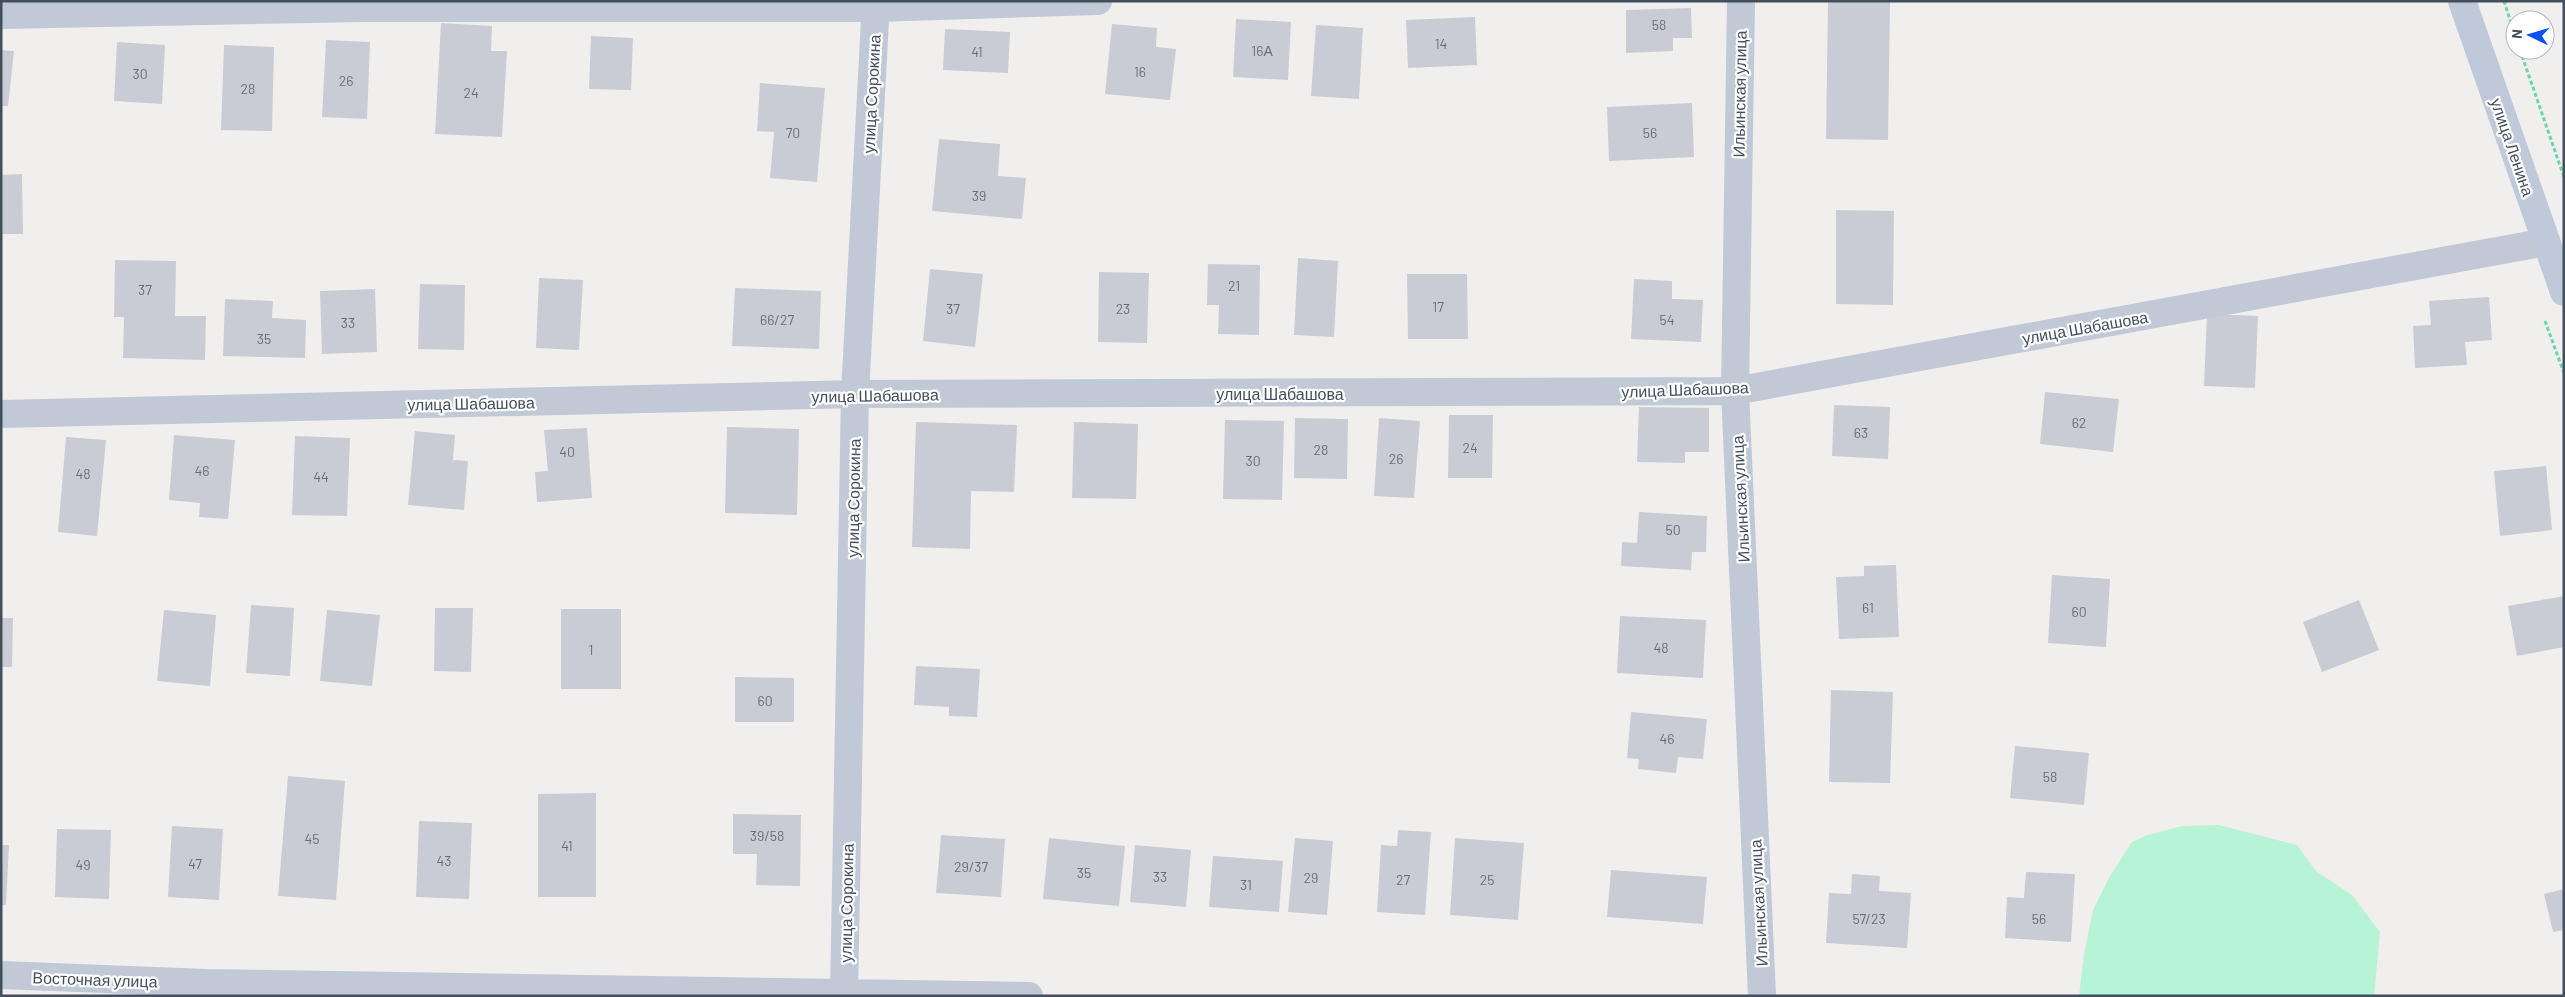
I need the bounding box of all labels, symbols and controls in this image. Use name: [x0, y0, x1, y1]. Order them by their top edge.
north arrow: [2505, 10, 2555, 60]
house number: 58: [1652, 16, 1666, 33]
text: N: [2508, 28, 2525, 39]
street label: Ильинская улица: [1728, 30, 1750, 158]
street label: улица Сорокина: [858, 34, 884, 154]
house number: 14: [1435, 35, 1447, 52]
house number: 16А: [1251, 42, 1273, 59]
house number: 41: [971, 43, 983, 60]
house number: 16: [1134, 63, 1146, 80]
house number: 30: [132, 65, 148, 82]
house number: 26: [339, 72, 353, 89]
house number: 28: [241, 80, 255, 97]
house number: 24: [463, 84, 479, 101]
street label: улица Ленина: [2487, 96, 2539, 198]
house number: 70: [786, 124, 800, 141]
house number: 56: [1643, 124, 1657, 141]
house number: 39: [972, 187, 986, 204]
house number: 21: [1228, 277, 1240, 294]
house number: 37: [138, 281, 152, 298]
house number: 17: [1432, 298, 1444, 315]
house number: 37: [946, 300, 960, 317]
house number: 23: [1116, 300, 1130, 317]
street label: улица Шабашова: [2021, 307, 2149, 347]
house number: 66/27: [760, 311, 794, 328]
house number: 54: [1660, 311, 1674, 328]
house number: 33: [341, 314, 355, 331]
house number: 35: [257, 330, 271, 347]
street label: улица Шабашова: [1621, 377, 1749, 401]
street label: улица Шабашова: [811, 384, 939, 406]
street label: улица Шабашова: [1216, 384, 1344, 403]
street label: улица Шабашова: [407, 392, 535, 414]
house number: 62: [2072, 414, 2086, 431]
house number: 63: [1854, 424, 1868, 441]
street label: Ильинская улица: [1727, 435, 1753, 563]
street label: улица Сорокина: [842, 438, 864, 558]
house number: 24: [1462, 439, 1478, 456]
house number: 28: [1314, 441, 1328, 458]
house number: 40: [559, 443, 575, 460]
house number: 26: [1389, 450, 1403, 467]
house number: 30: [1245, 452, 1261, 469]
house number: 46: [195, 462, 209, 479]
house number: 48: [75, 465, 91, 482]
house number: 44: [313, 468, 329, 485]
house number: 50: [1665, 521, 1681, 538]
house number: 61: [1862, 599, 1874, 616]
house number: 60: [2071, 603, 2087, 620]
house number: 48: [1653, 639, 1669, 656]
house number: 1: [589, 641, 593, 658]
house number: 60: [757, 692, 773, 709]
house number: 46: [1660, 730, 1674, 747]
house number: 58: [2043, 768, 2057, 785]
house number: 39/58: [750, 827, 784, 844]
house number: 45: [305, 830, 319, 847]
house number: 41: [561, 837, 573, 854]
street label: Ильинская улица: [1745, 839, 1771, 967]
street label: улица Сорокина: [835, 843, 857, 963]
house number: 43: [437, 852, 451, 869]
house number: 47: [188, 855, 202, 872]
house number: 49: [75, 856, 91, 873]
house number: 29/37: [954, 858, 988, 875]
house number: 35: [1077, 864, 1091, 881]
house number: 33: [1153, 868, 1167, 885]
house number: 29: [1304, 869, 1318, 886]
house number: 27: [1396, 871, 1410, 888]
house number: 25: [1480, 871, 1494, 888]
house number: 31: [1240, 876, 1252, 893]
house number: 57/23: [1852, 910, 1886, 927]
house number: 56: [2032, 910, 2046, 927]
street label: Восточная улица: [32, 967, 158, 991]

